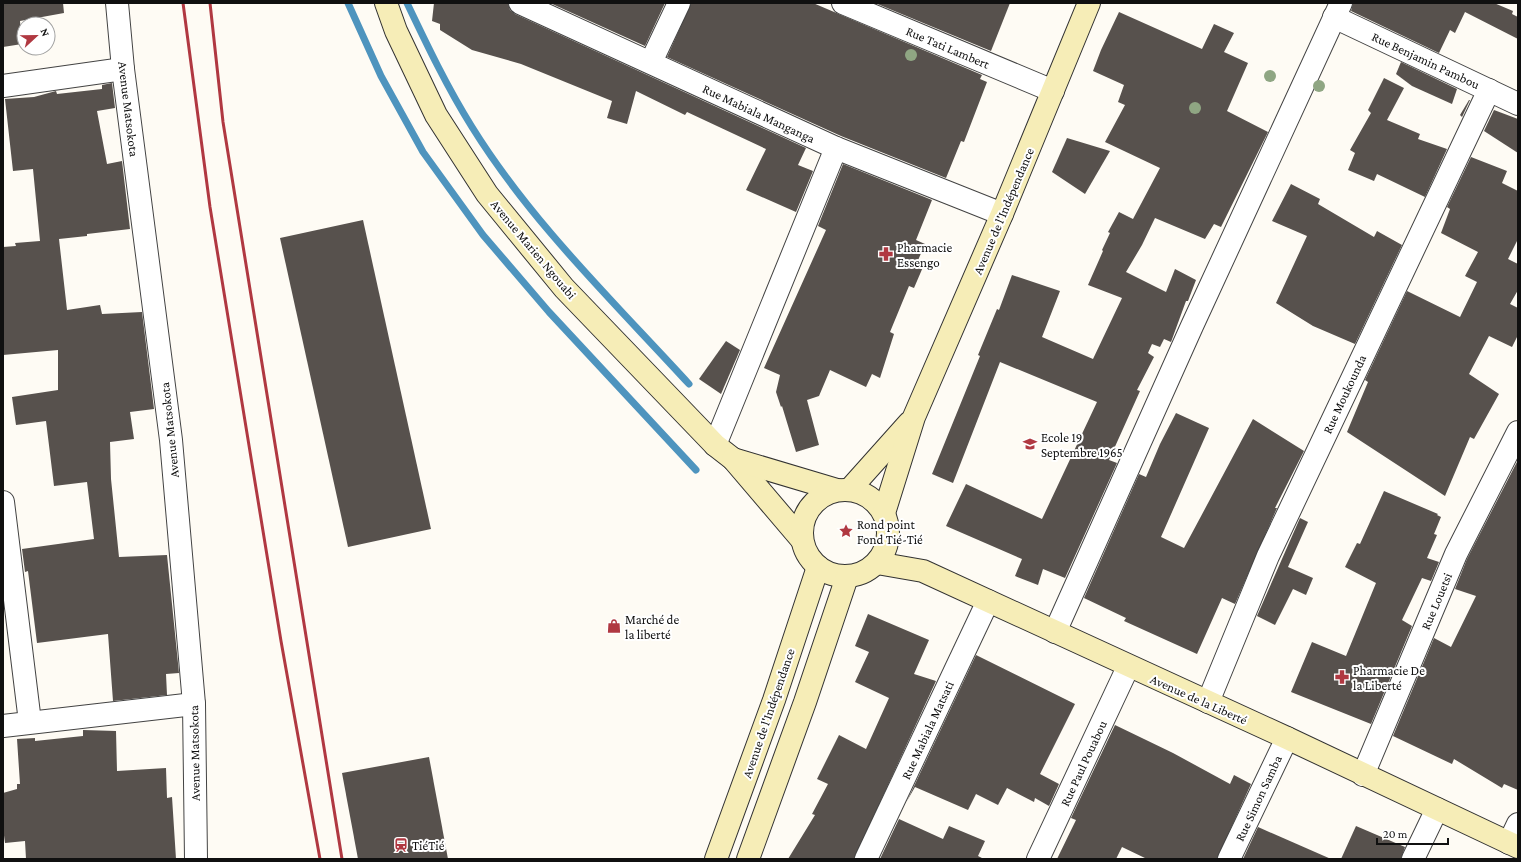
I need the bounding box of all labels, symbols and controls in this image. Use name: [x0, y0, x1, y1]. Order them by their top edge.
north arrow: [16, 16, 56, 56]
street label: Rue Tati Lambert: [904, 23, 992, 72]
text: N: [38, 27, 52, 38]
street label: Rue Benjamin Pambou: [1369, 29, 1482, 93]
street label: Avenue Matsokota: [115, 60, 142, 158]
street label: Rue Mabiala Manganga: [700, 81, 817, 146]
street label: Avenue de l'Indépendance: [970, 145, 1037, 277]
street label: Avenue Marien Ngouabi: [488, 197, 580, 302]
place label: Pharmacie Essengo: [897, 240, 952, 270]
pharmacy icon: Pharmacie Essengo: [878, 246, 894, 262]
street label: Rue Moukounda: [1320, 352, 1369, 436]
street label: Avenue Matsokota: [157, 381, 182, 479]
place label: Ecole 19 Septembre 1965: [1041, 430, 1123, 460]
school or university icon: Ecole 19 Septembre 1965: [1022, 436, 1038, 452]
place label: Rond point Fond Tié-Tié: [857, 517, 923, 547]
place icon: Rond point Fond Tié-Tié: [838, 523, 854, 539]
street label: Rue Louetsi: [1418, 570, 1455, 632]
place label: Marché de la liberté: [625, 612, 679, 642]
shop icon: Marché de la liberté: [606, 618, 622, 634]
street label: Avenue de l'Indépendance: [739, 646, 798, 780]
place label: Pharmacie De la Liberté: [1353, 663, 1425, 693]
pharmacy icon: Pharmacie De la Liberté: [1334, 669, 1350, 685]
street label: Avenue de la Liberté: [1148, 671, 1250, 728]
street label: Rue Mabiala Matsati: [898, 678, 957, 782]
street label: Avenue Matsokota: [186, 705, 203, 801]
street label: Rue Paul Pouabou: [1057, 718, 1110, 808]
street label: Rue Simon Samba: [1232, 753, 1285, 844]
scale bar: [1377, 820, 1448, 846]
text: 20 m: [1383, 827, 1408, 841]
station icon: TiéTié: [393, 837, 409, 853]
place label: TiéTié: [412, 838, 445, 853]

